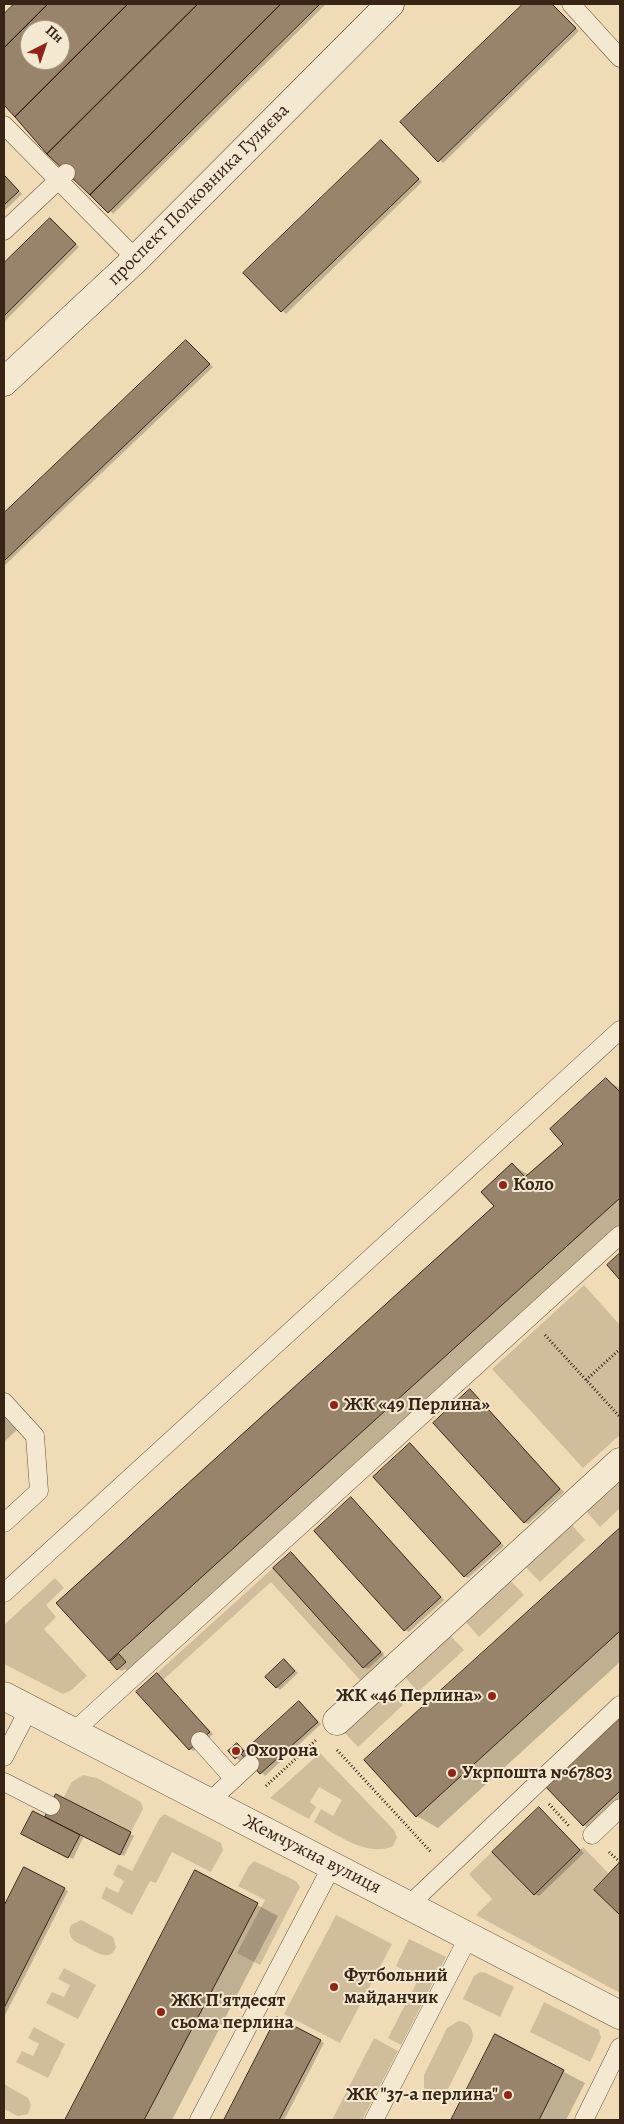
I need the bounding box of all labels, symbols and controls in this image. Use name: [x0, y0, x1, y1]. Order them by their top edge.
north arrow: [20, 20, 70, 70]
text: Пн: [41, 21, 68, 47]
street label: проспект Полковника Гуляєва: [103, 99, 295, 291]
place label: Коло: [513, 1174, 554, 1196]
marker: Коло: [497, 1179, 509, 1191]
place label: ЖК «49 Перлина»: [344, 1394, 490, 1416]
marker: ЖК «49 Перлина»: [328, 1399, 340, 1411]
place label: ЖК «46 Перлина»: [336, 1685, 482, 1707]
marker: ЖК «46 Перлина»: [486, 1690, 498, 1702]
place label: Охорона: [246, 1740, 318, 1762]
marker: Охорона: [230, 1745, 242, 1757]
place label: Укрпошта №67803: [462, 1762, 612, 1784]
marker: Укрпошта №67803: [446, 1767, 458, 1779]
street label: Жемчужна вулиця: [239, 1810, 385, 1900]
place label: Футбольний майданчик: [344, 1965, 448, 2009]
marker: Футбольний майданчик: [328, 1981, 340, 1993]
place label: ЖК П'ятдесят сьома перлина: [171, 1990, 294, 2034]
marker: ЖК П'ятдесят сьома перлина: [155, 2006, 167, 2018]
place label: ЖК "37-а перлина": [346, 2084, 498, 2106]
marker: ЖК "37-а перлина": [502, 2089, 514, 2101]

